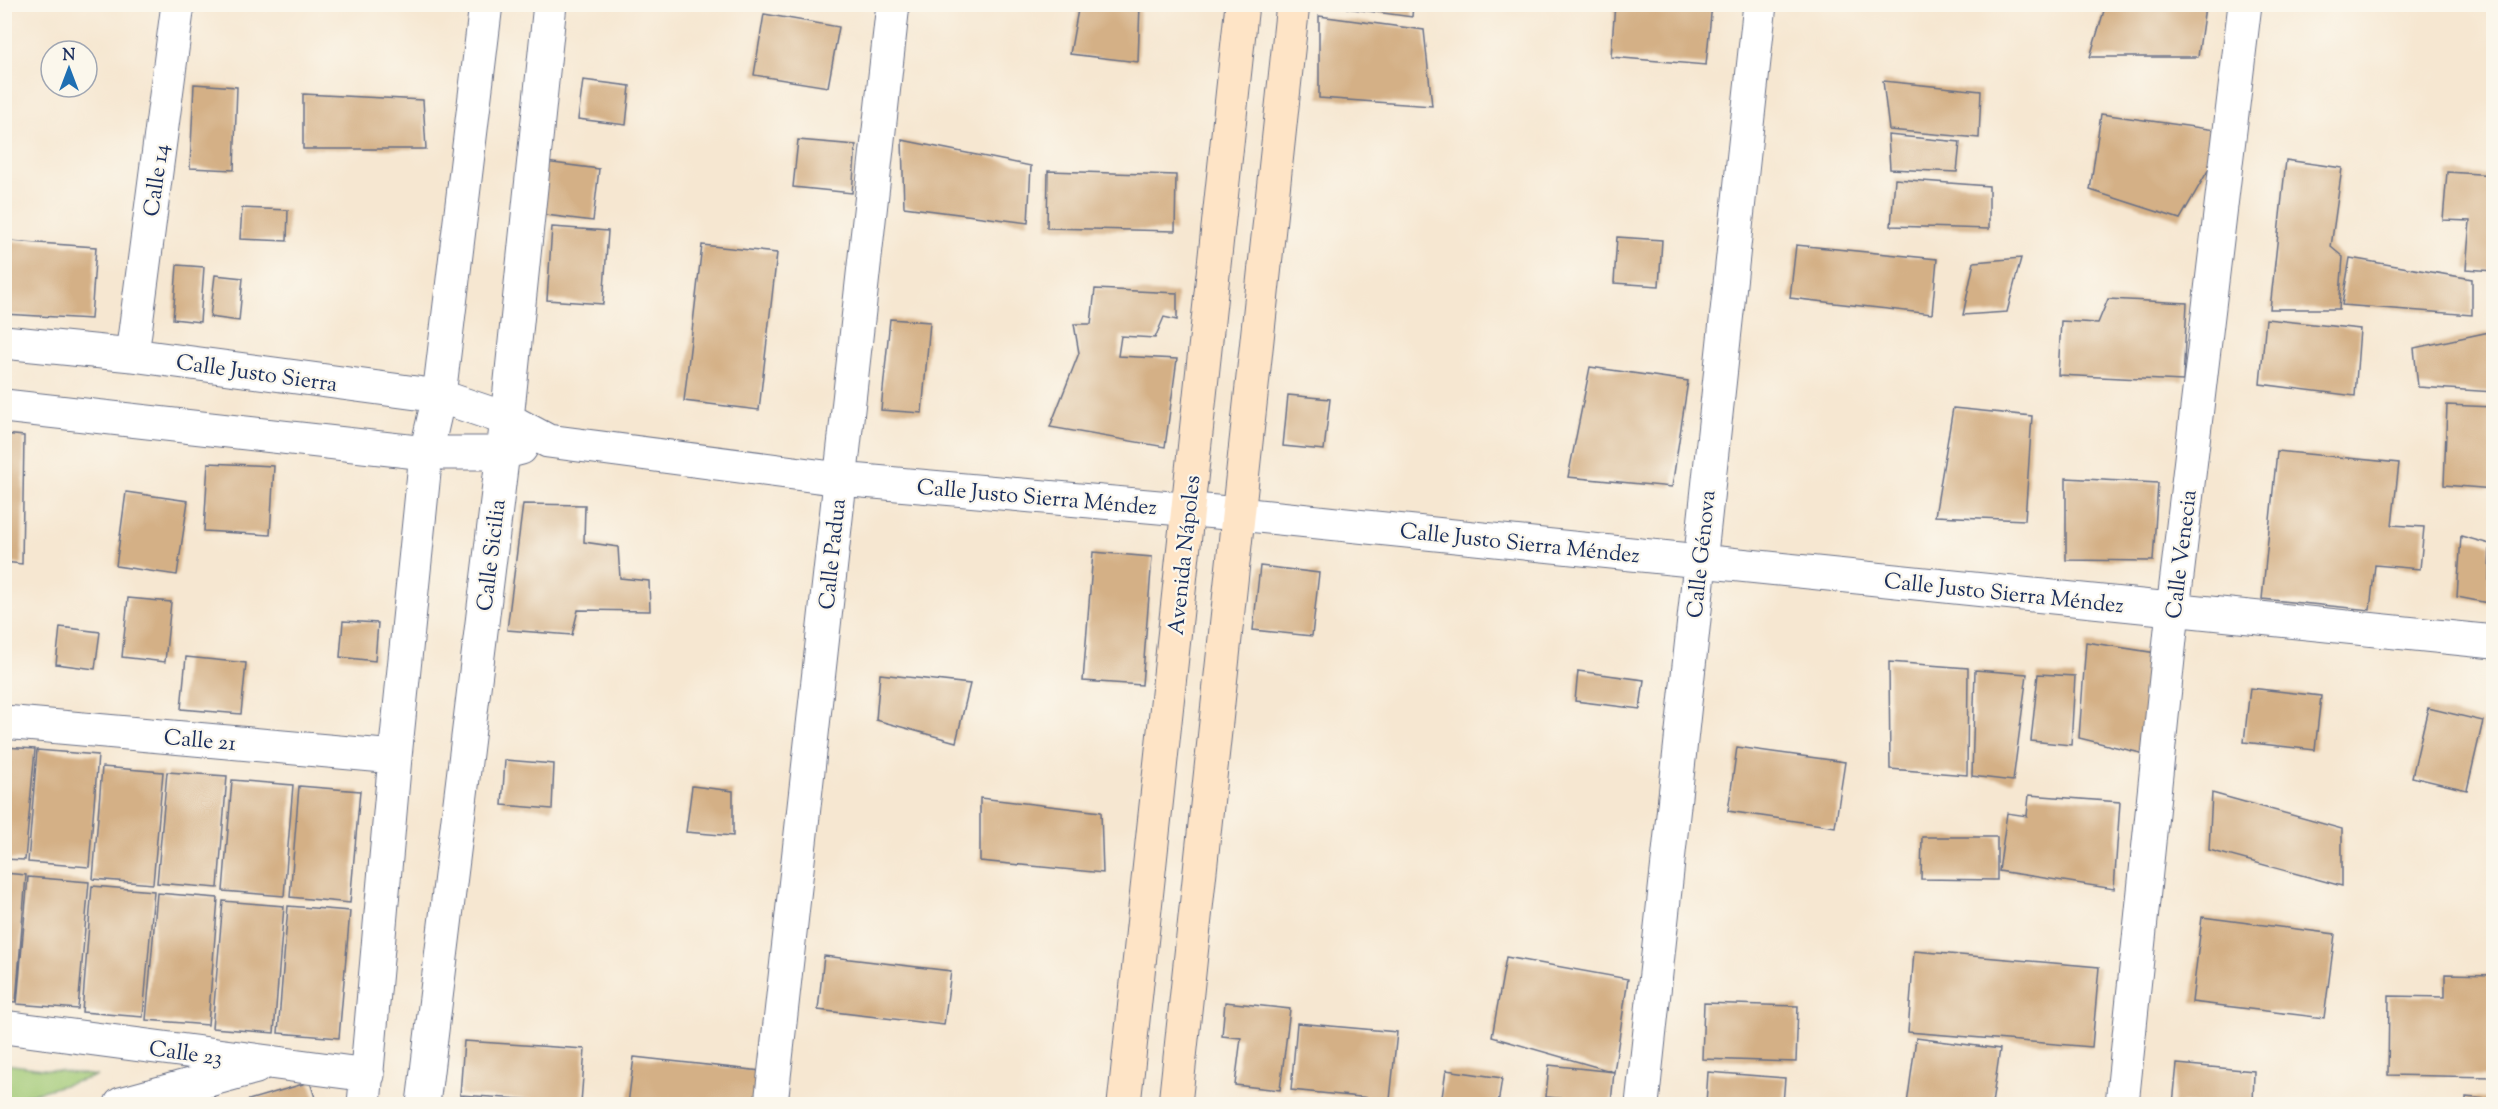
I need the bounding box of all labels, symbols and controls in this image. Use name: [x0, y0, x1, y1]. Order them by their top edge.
north arrow: [39, 39, 99, 99]
text: N: [63, 45, 76, 68]
street label: Calle 14: [137, 142, 179, 219]
street label: Calle Justo Sierra: [174, 348, 339, 402]
street label: Calle Justo Sierra Méndez: [915, 473, 1158, 525]
street label: Avenida Nápoles: [1162, 474, 1210, 637]
street label: Calle Venecia: [2159, 488, 2207, 621]
street label: Calle Génova: [1680, 489, 1726, 620]
street label: Calle Padua: [812, 497, 856, 611]
street label: Calle Sicilia: [470, 498, 516, 613]
street label: Calle Justo Sierra Méndez: [1398, 516, 1641, 573]
street label: Calle Justo Sierra Méndez: [1882, 566, 2125, 623]
street label: Calle 21: [162, 723, 238, 761]
street label: Calle 23: [147, 1034, 224, 1076]

